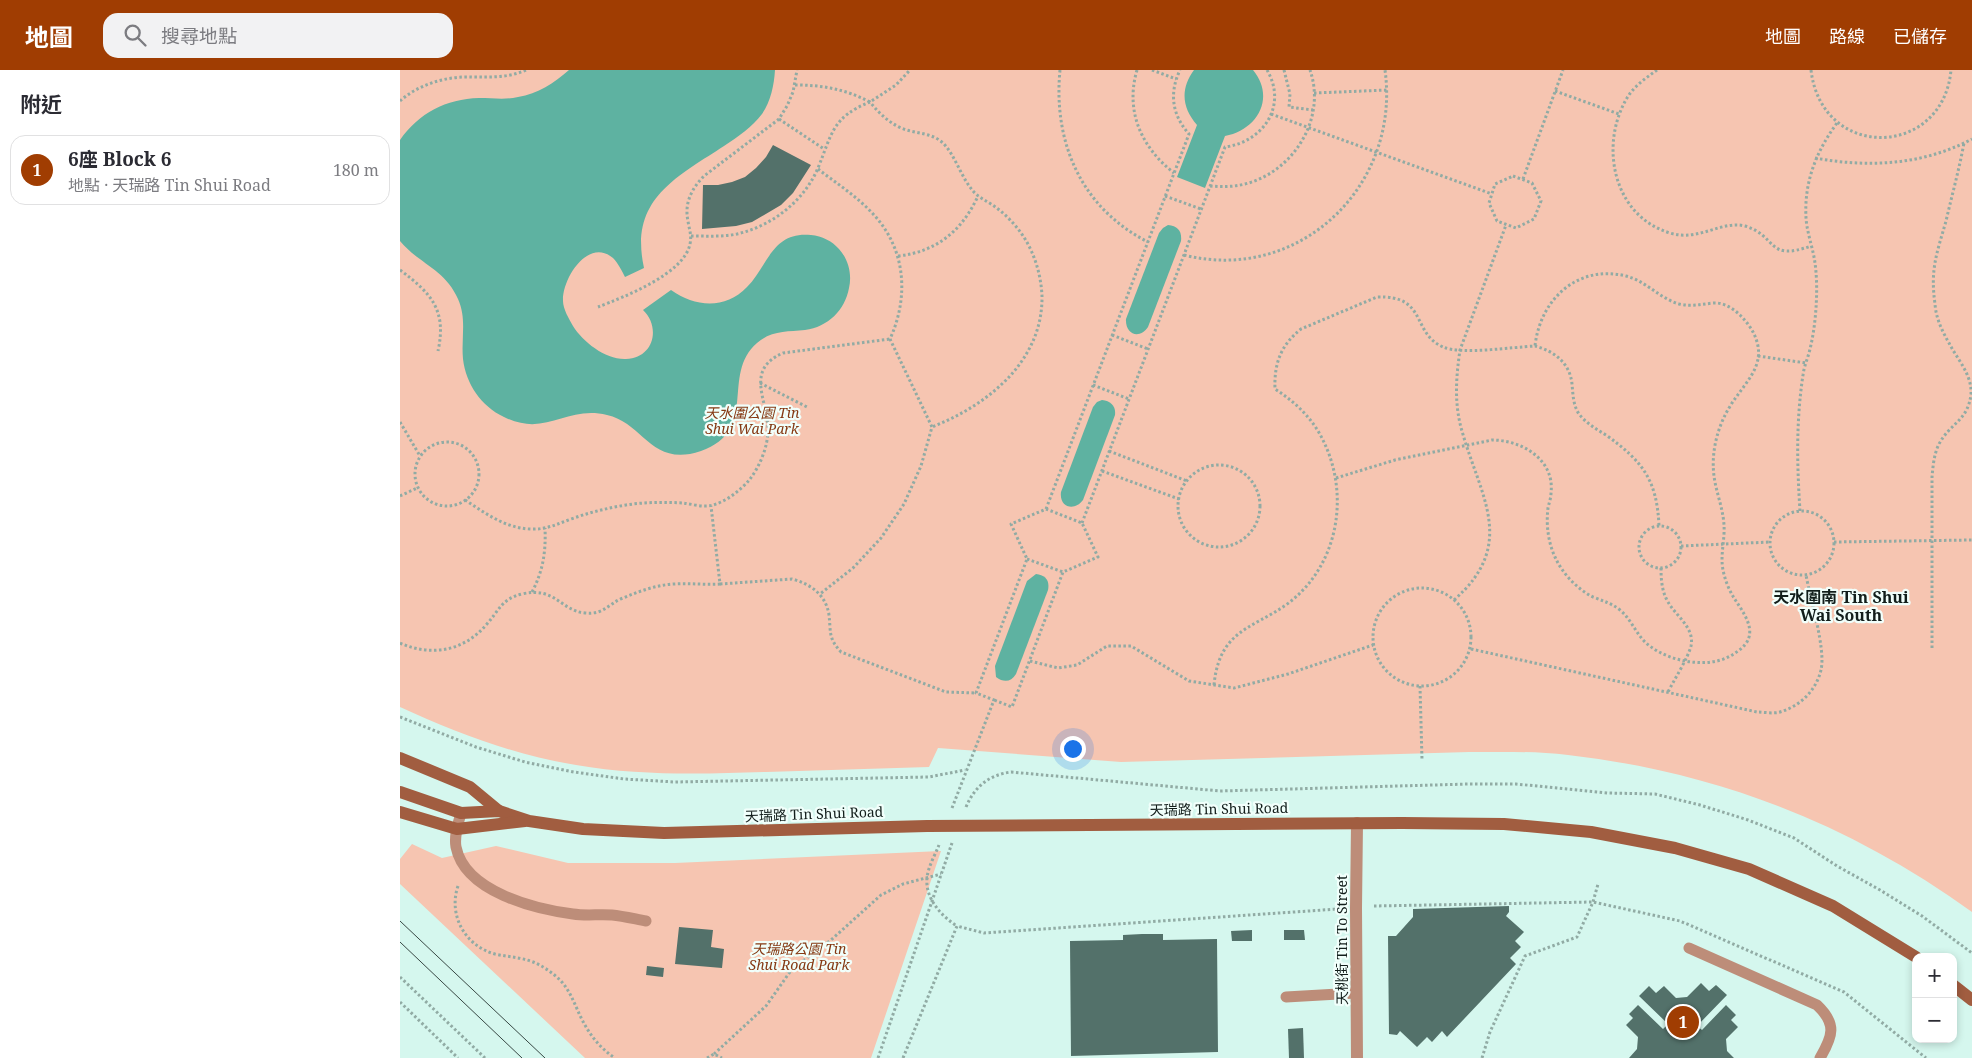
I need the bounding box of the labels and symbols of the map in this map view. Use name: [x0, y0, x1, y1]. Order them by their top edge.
park label: 天水圍公園 Tin Shui Wai Park: [705, 403, 800, 438]
district label: 天水圍南 Tin Shui Wai South: [1773, 586, 1909, 626]
your location: [1060, 736, 1086, 762]
street label: 天瑞路 Tin Shui Road: [1150, 798, 1289, 819]
street label: 天瑞路 Tin Shui Road: [744, 802, 884, 825]
street label: 天桃街 Tin To Street: [1332, 875, 1351, 1005]
park label: 天瑞路公園 Tin Shui Road Park: [749, 939, 850, 974]
pin: 1: [1667, 1003, 1699, 1041]

